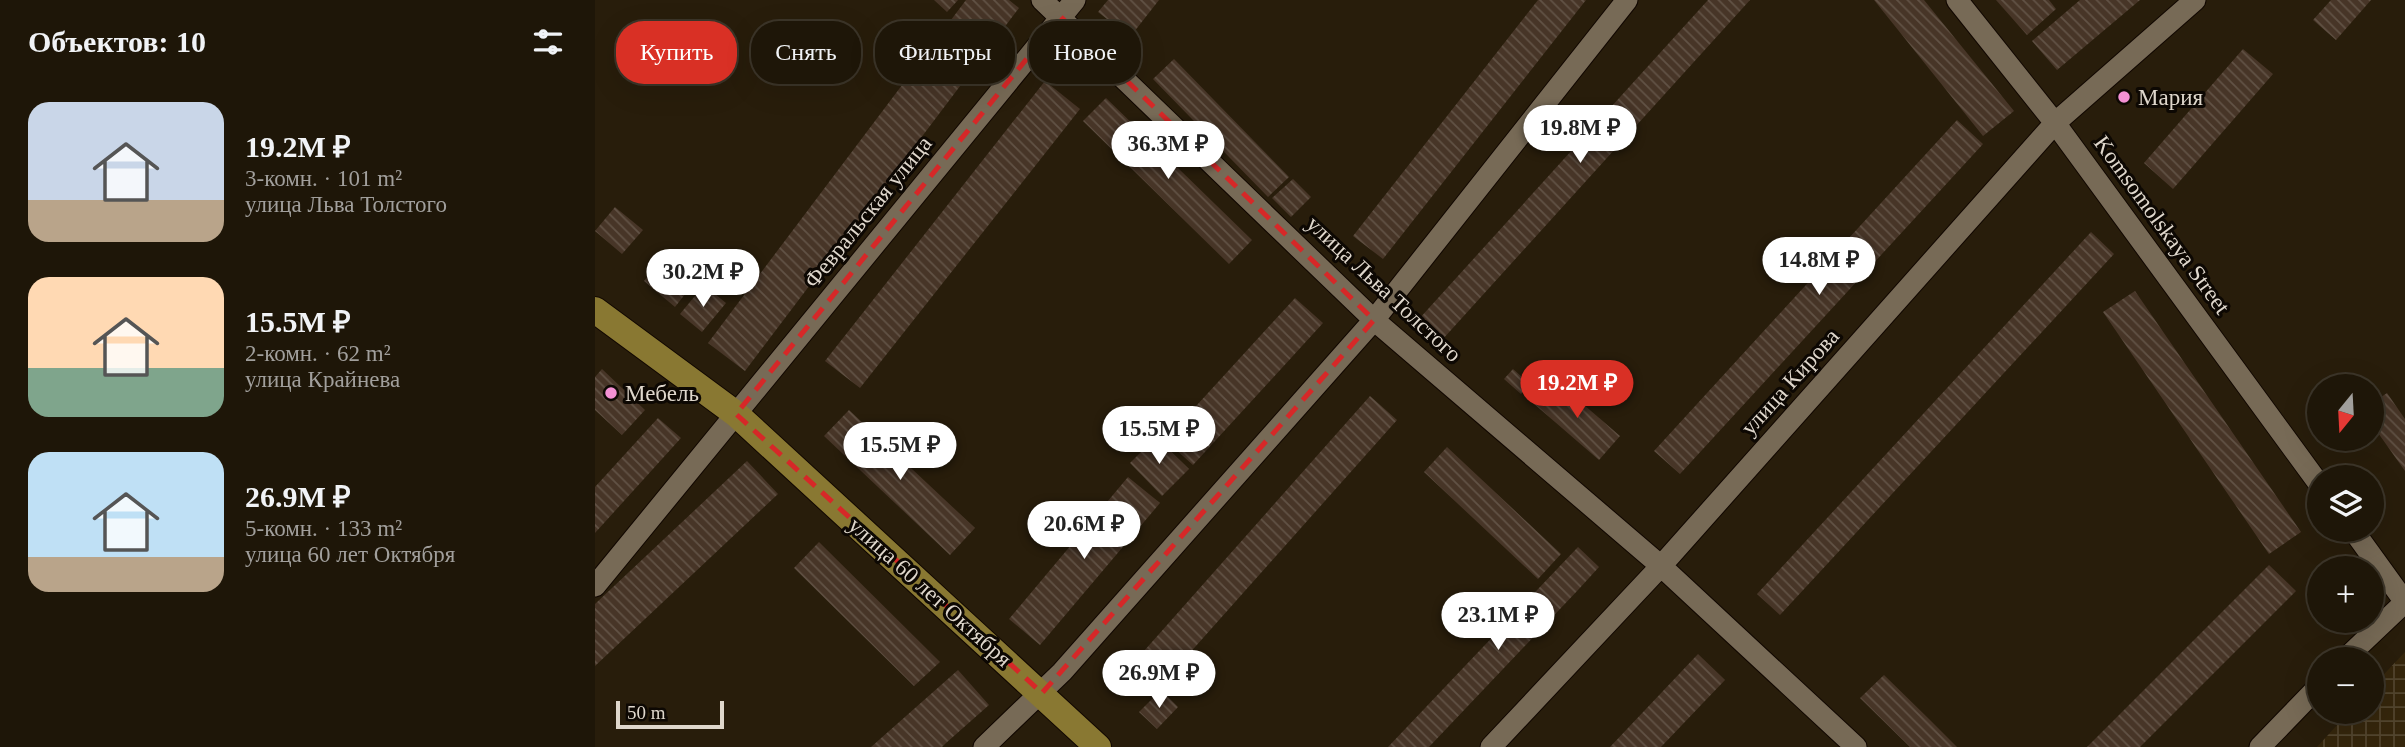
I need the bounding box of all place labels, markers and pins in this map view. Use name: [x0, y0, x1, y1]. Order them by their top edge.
place label: Мария: [2138, 85, 2203, 110]
marker: Мария: [2116, 89, 2132, 105]
pin: 19.8M ₽: [1515, 106, 1645, 165]
pin: 36.3M ₽: [1103, 122, 1233, 181]
pin: 14.8M ₽: [1754, 238, 1884, 297]
pin: 30.2M ₽: [638, 250, 768, 309]
pin: 19.2M ₽: [1512, 360, 1642, 420]
place label: Мебель: [625, 381, 699, 406]
marker: Мебель: [603, 385, 619, 401]
pin: 15.5M ₽: [1094, 406, 1224, 466]
pin: 15.5M ₽: [835, 422, 965, 482]
pin: 20.6M ₽: [1019, 502, 1149, 561]
pin: 23.1M ₽: [1433, 592, 1563, 652]
pin: 26.9M ₽: [1094, 650, 1224, 710]

